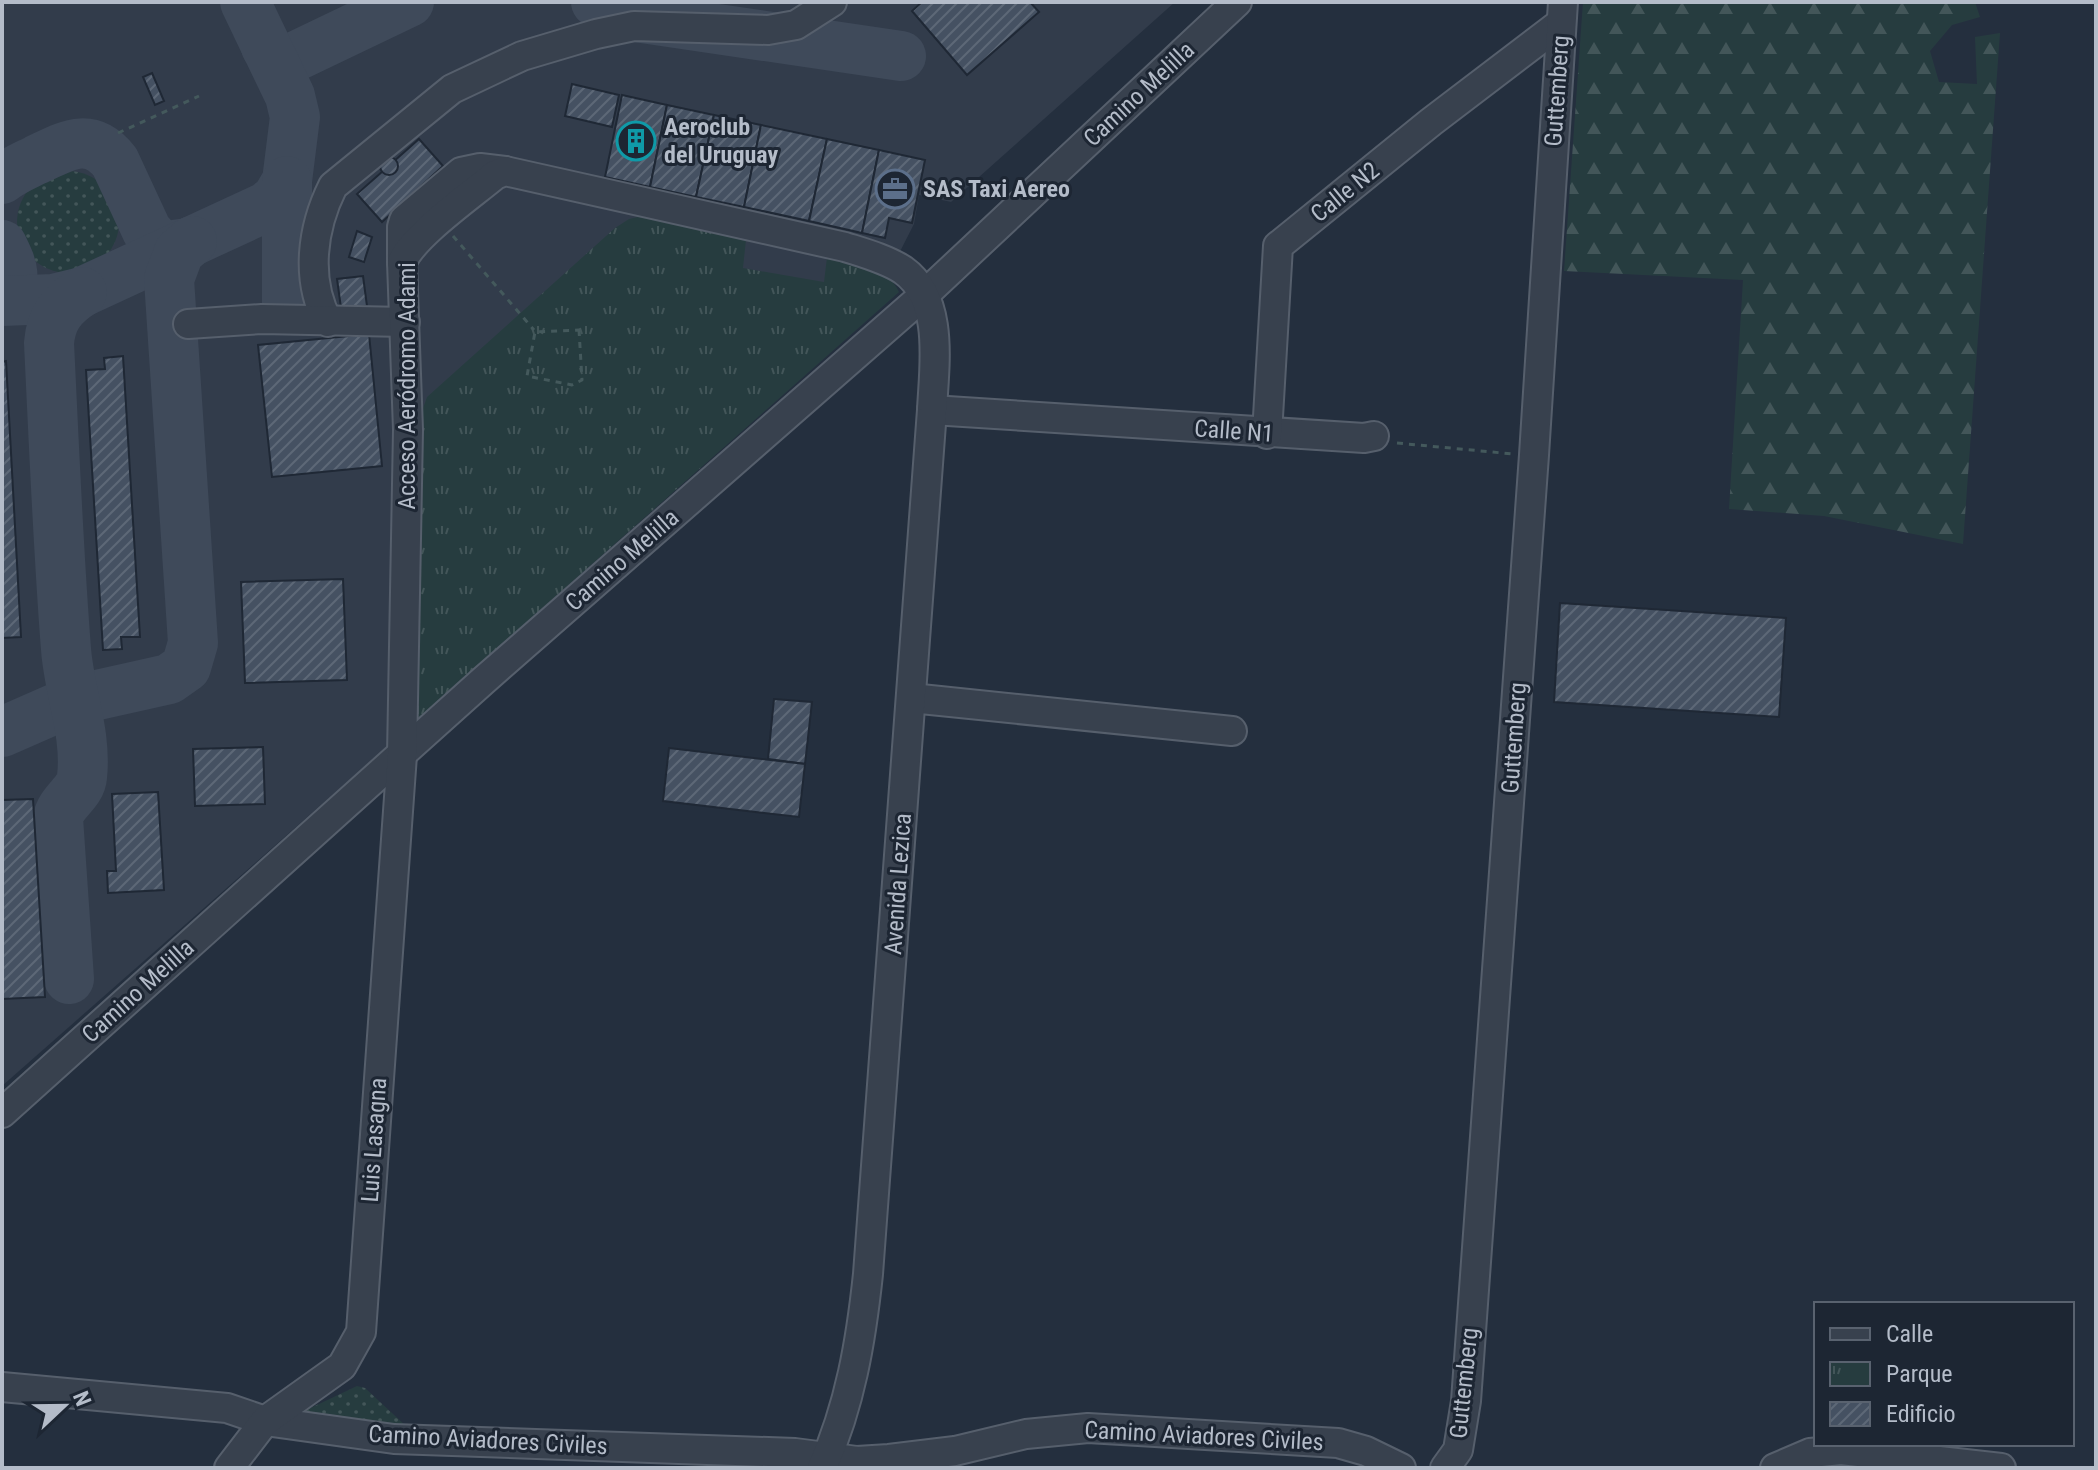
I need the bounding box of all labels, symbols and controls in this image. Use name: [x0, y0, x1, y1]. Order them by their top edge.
street label: Guttemberg: [1539, 34, 1575, 148]
street label: Camino Melilla: [1078, 36, 1200, 152]
place label: Aeroclub del Uruguay: [664, 113, 778, 169]
building icon: Aeroclub del Uruguay: [615, 120, 657, 162]
street label: Calle N2: [1305, 156, 1385, 228]
office icon: SAS Taxi Aereo: [874, 168, 916, 210]
place label: SAS Taxi Aereo: [923, 175, 1070, 203]
street label: Acceso Aeródromo Adami: [393, 262, 421, 510]
street label: Calle N1: [1193, 414, 1275, 448]
street label: Camino Melilla: [560, 503, 684, 617]
street label: Guttemberg: [1496, 681, 1532, 795]
street label: Avenida Lezica: [879, 812, 917, 956]
street label: Camino Melilla: [76, 934, 200, 1048]
street label: Luis Lasagna: [356, 1077, 392, 1203]
legend: [1814, 1302, 2074, 1446]
text: Calle: [1886, 1320, 1933, 1348]
street label: Guttemberg: [1444, 1326, 1484, 1440]
text: Parque: [1886, 1360, 1953, 1388]
north arrow: [24, 1366, 104, 1446]
text: N: [68, 1388, 96, 1410]
text: Edificio: [1886, 1400, 1956, 1428]
street label: Camino Aviadores Civiles: [1084, 1416, 1324, 1456]
street label: Camino Aviadores Civiles: [368, 1420, 608, 1460]

